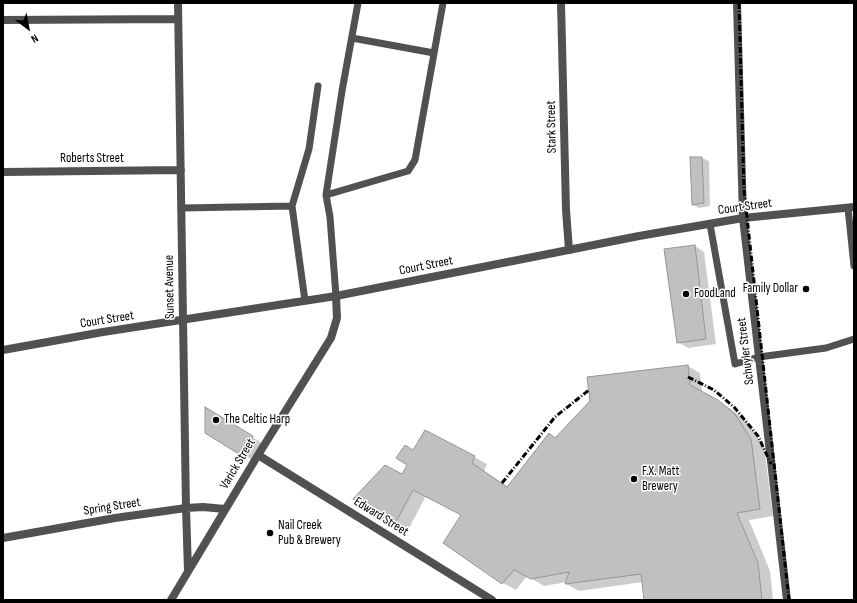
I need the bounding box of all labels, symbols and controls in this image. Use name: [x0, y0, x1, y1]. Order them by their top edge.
north arrow: [8, 8, 48, 48]
text: N: [29, 32, 41, 46]
street label: Stark Street: [544, 101, 560, 153]
street label: Roberts Street: [60, 151, 124, 167]
street label: Court Street: [717, 195, 773, 219]
street label: Court Street: [398, 253, 454, 279]
street label: Sunset Avenue: [162, 255, 178, 319]
place label: Family Dollar: [743, 281, 798, 297]
marker: Family Dollar: [801, 284, 811, 294]
place label: FoodLand: [694, 286, 736, 302]
marker: FoodLand: [681, 289, 691, 299]
street label: Court Street: [79, 308, 135, 332]
street label: Schuyler Street: [734, 316, 758, 386]
place label: The Celtic Harp: [224, 412, 290, 428]
marker: The Celtic Harp: [211, 415, 221, 425]
street label: Varick Street: [217, 436, 259, 492]
place label: F.X. Matt Brewery: [642, 464, 679, 495]
marker: F.X. Matt Brewery: [629, 474, 639, 484]
street label: Edward Street: [351, 494, 411, 540]
street label: Spring Street: [82, 495, 142, 519]
place label: Nail Creek Pub & Brewery: [278, 518, 341, 549]
marker: Nail Creek Pub & Brewery: [265, 528, 275, 538]

